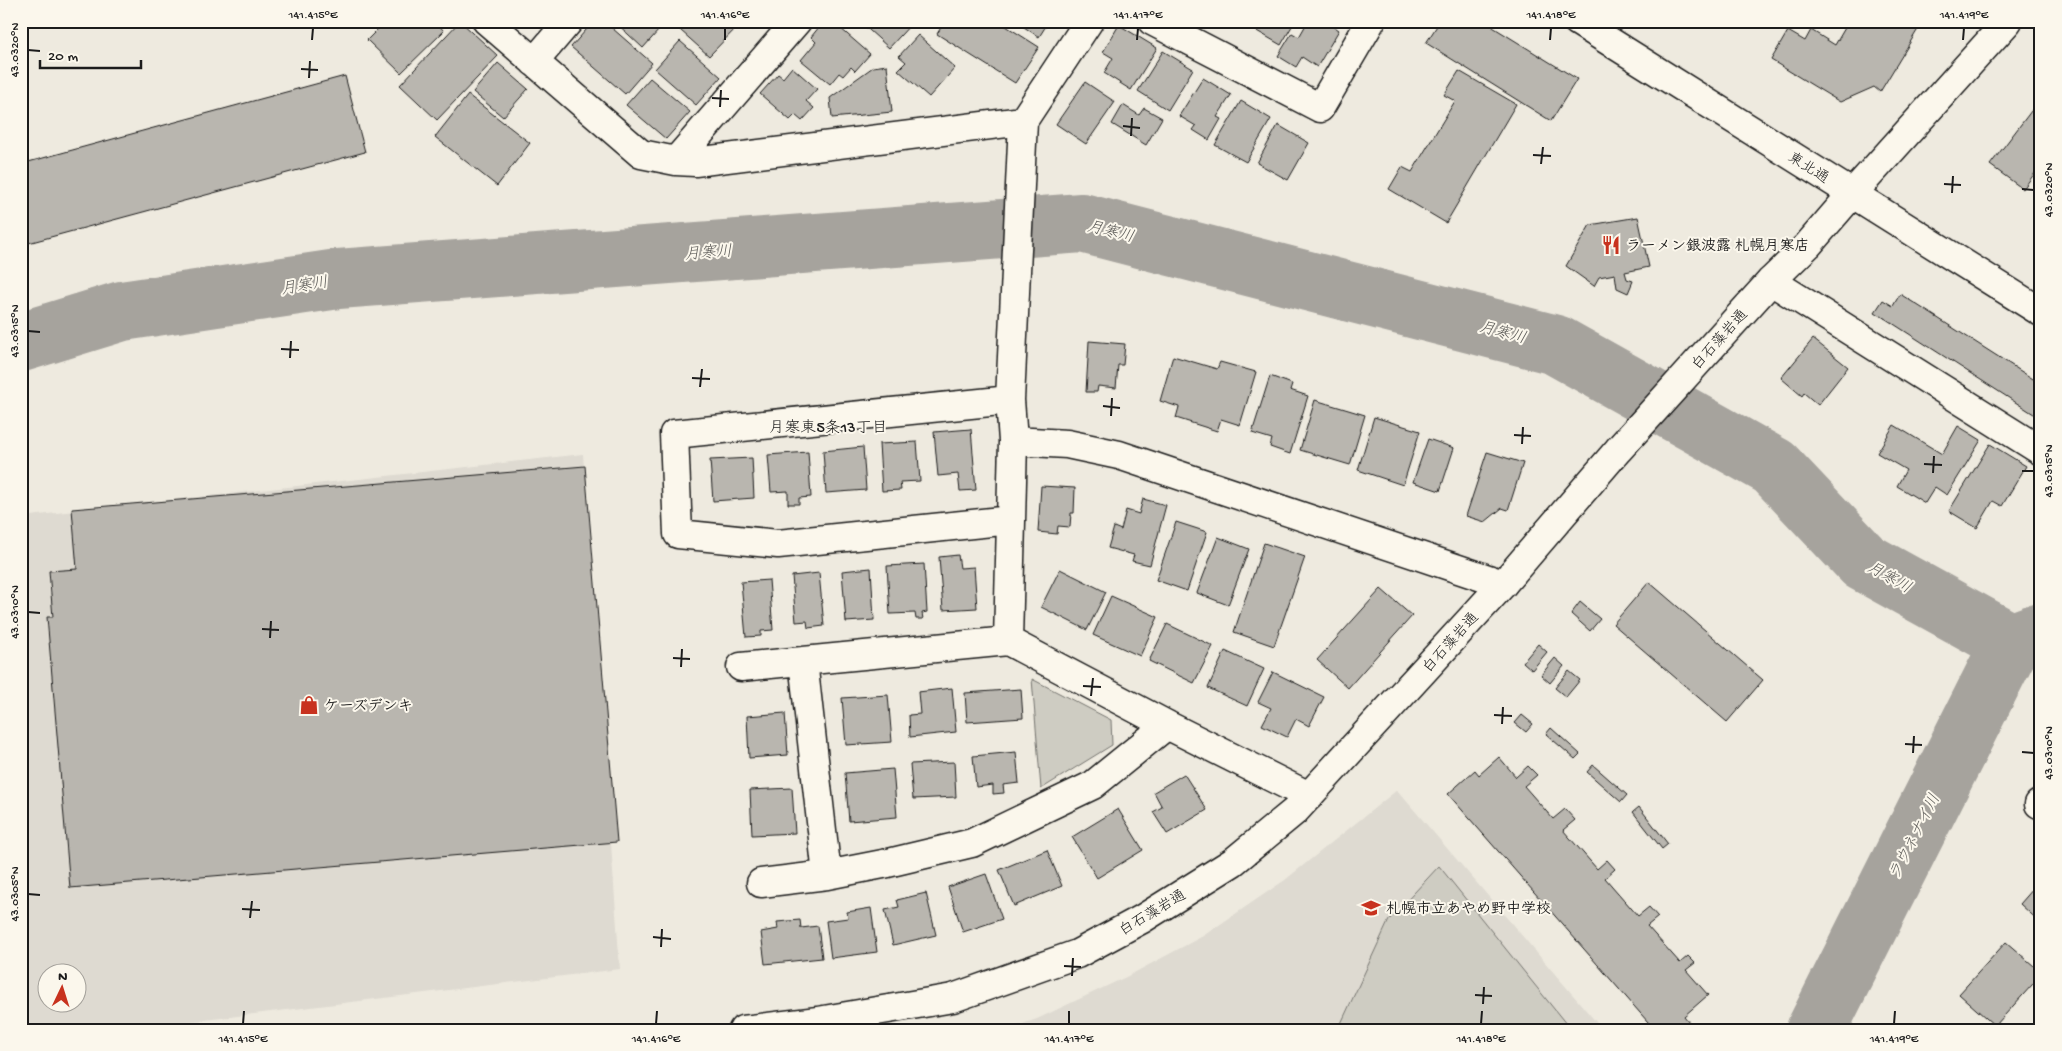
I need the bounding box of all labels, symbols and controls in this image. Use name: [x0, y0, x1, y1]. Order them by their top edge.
text: 141.415°E: [288, 9, 338, 23]
text: 141.416°E: [700, 9, 750, 23]
text: 141.417°E: [1113, 9, 1163, 23]
text: 141.418°E: [1525, 9, 1576, 23]
text: 141.419°E: [1939, 9, 1989, 23]
text: 43.0320°N: [9, 23, 23, 77]
scale bar: [40, 38, 141, 70]
text: 20 m: [48, 48, 78, 66]
street label: 東北通: [1784, 148, 1832, 188]
text: 43.0320°N: [2043, 163, 2057, 217]
water label: 月寒川: [1085, 217, 1136, 248]
restaurant icon: ラーメン銀波露 札幌月寒店: [1600, 234, 1622, 256]
place label: ラーメン銀波露 札幌月寒店: [1626, 237, 1810, 256]
water label: 月寒川: [684, 242, 733, 266]
water label: 月寒川: [279, 273, 330, 301]
text: 43.0315°N: [9, 304, 23, 358]
street label: 白石藻岩通: [1688, 306, 1752, 374]
water label: 月寒川: [1476, 318, 1528, 350]
district label: 月寒東5条13丁目: [768, 418, 888, 439]
text: 43.0315°N: [2043, 444, 2057, 498]
water label: 月寒川: [1863, 558, 1914, 599]
text: 43.0310°N: [9, 585, 23, 639]
street label: 白石藻岩通: [1419, 609, 1483, 677]
shop icon: ケーズデンキ: [298, 694, 320, 716]
place label: ケーズデンキ: [324, 698, 413, 716]
text: 43.0310°N: [2043, 726, 2057, 780]
water label: ラウネナイ川: [1885, 791, 1946, 884]
text: 43.0305°N: [9, 866, 23, 922]
street label: 白石藻岩通: [1116, 886, 1190, 941]
school or university icon: 札幌市立あやめ野中学校: [1360, 897, 1382, 919]
place label: 札幌市立あやめ野中学校: [1386, 900, 1551, 919]
north arrow: [38, 964, 88, 1014]
text: N: [58, 969, 68, 986]
text: 141.415°E: [218, 1033, 268, 1047]
text: 141.416°E: [631, 1033, 681, 1047]
text: 141.417°E: [1044, 1033, 1094, 1047]
text: 141.418°E: [1455, 1033, 1506, 1047]
text: 141.419°E: [1869, 1033, 1919, 1047]

